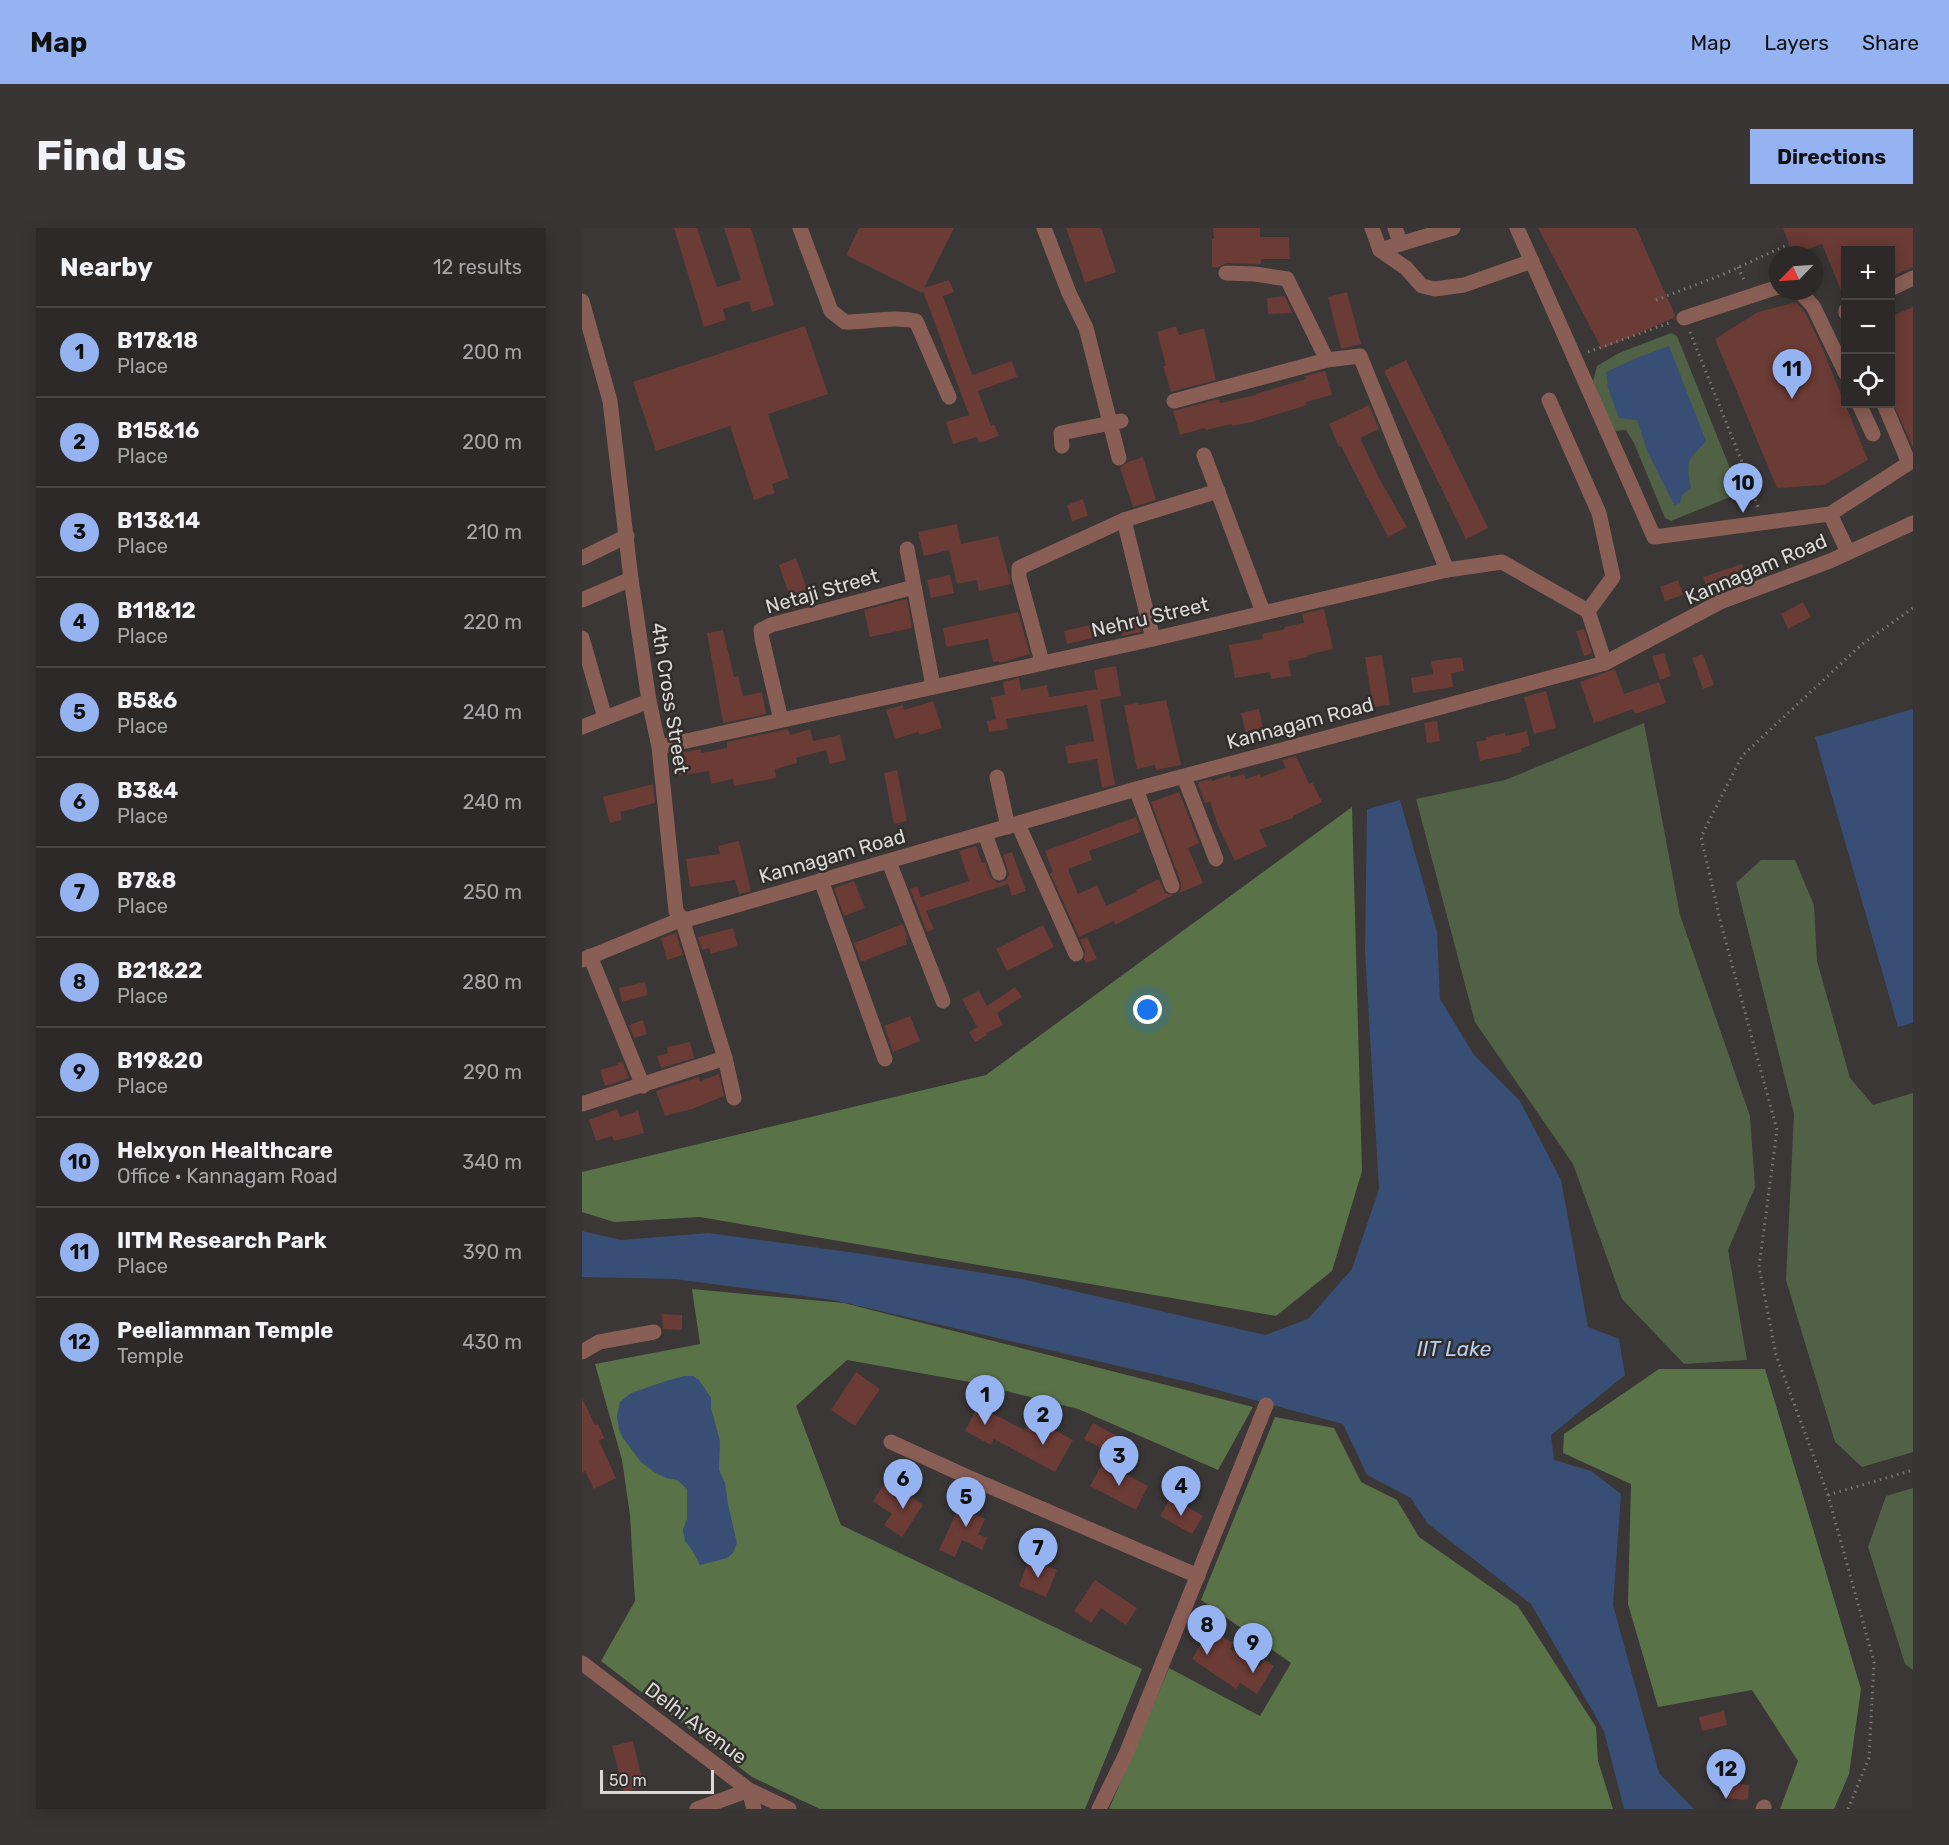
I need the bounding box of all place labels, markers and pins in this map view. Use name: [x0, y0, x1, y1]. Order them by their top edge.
pin: 11: [1772, 350, 1812, 399]
pin: 10: [1724, 464, 1762, 513]
pin: 1: [966, 1376, 1004, 1425]
pin: 2: [1024, 1396, 1062, 1445]
pin: 3: [1100, 1436, 1138, 1486]
pin: 6: [884, 1460, 922, 1509]
pin: 4: [1162, 1466, 1200, 1516]
pin: 5: [946, 1478, 986, 1527]
pin: 7: [1018, 1528, 1058, 1578]
pin: 8: [1188, 1606, 1226, 1655]
pin: 9: [1234, 1624, 1272, 1673]
pin: 12: [1706, 1750, 1746, 1799]

